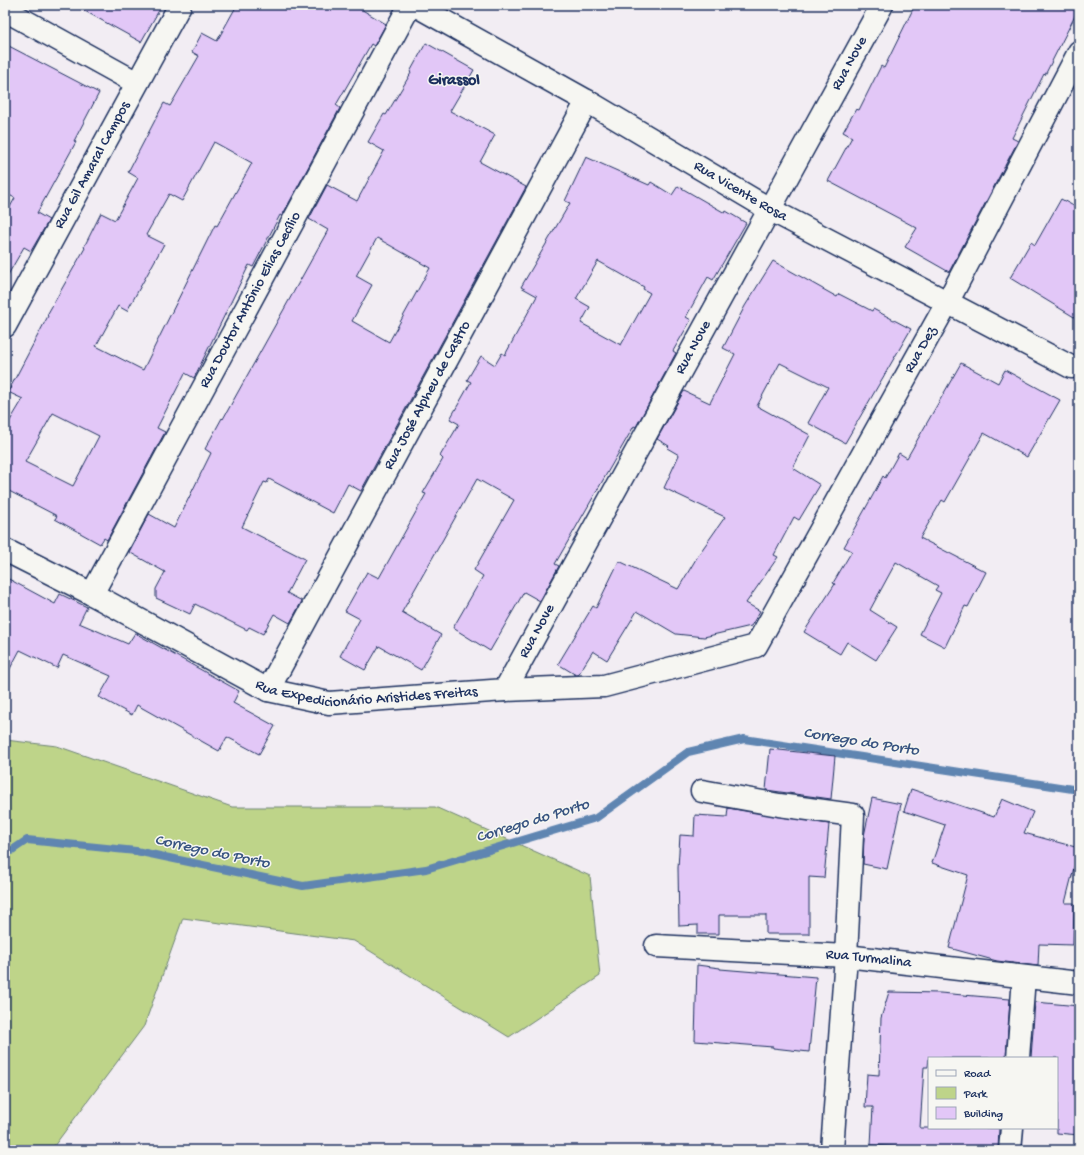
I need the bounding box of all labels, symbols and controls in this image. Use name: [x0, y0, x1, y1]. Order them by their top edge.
street label: Rua Nove: [828, 33, 872, 94]
district label: Girassol: [428, 72, 480, 91]
street label: Rua Gil Amaral Campos: [51, 98, 135, 232]
street label: Rua Vicente Rosa: [690, 157, 791, 226]
street label: Rua Doutor Antônio Elias Cecílio: [196, 209, 306, 391]
street label: Rua Nove: [671, 317, 716, 378]
street label: Rua José Alpheu de Castro: [380, 318, 475, 473]
street label: Rua Dez: [901, 323, 941, 377]
street label: Rua Nove: [515, 601, 559, 661]
street label: Rua Expedicionário Aristides Freitas: [252, 676, 479, 712]
water label: Corrego do Porto: [802, 724, 921, 762]
water label: Corrego do Porto: [474, 796, 592, 848]
water label: Corrego do Porto: [153, 832, 272, 875]
street label: Rua Turmalina: [825, 946, 913, 973]
legend: [928, 1057, 1058, 1129]
text: Road: [964, 1068, 991, 1082]
text: Park: [963, 1088, 989, 1102]
text: Building: [963, 1108, 1003, 1122]

